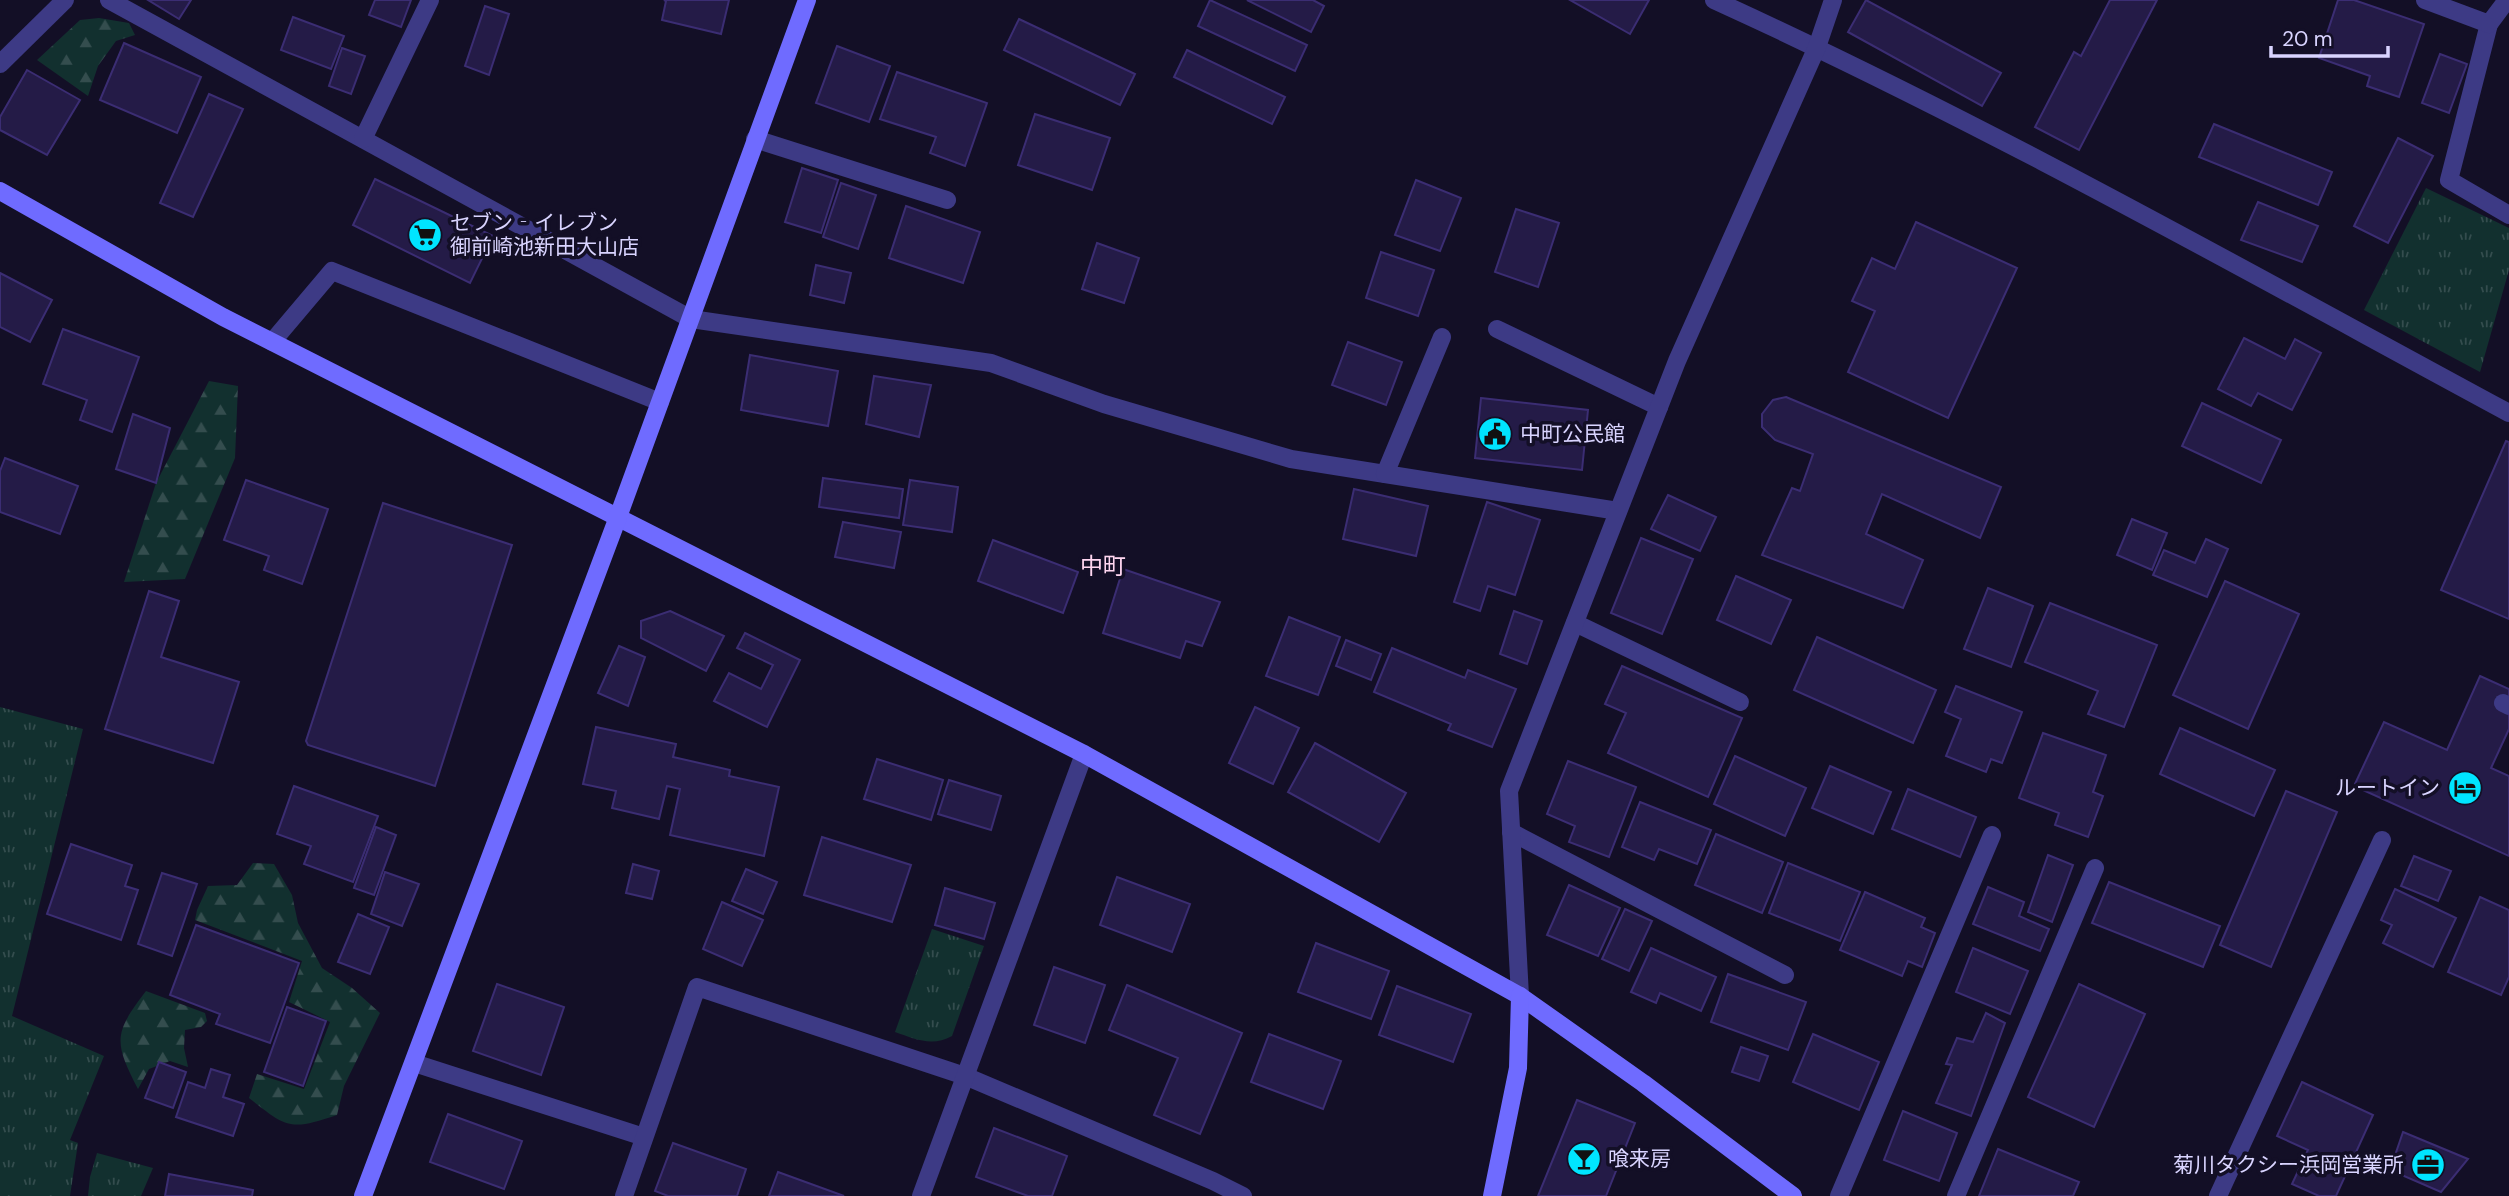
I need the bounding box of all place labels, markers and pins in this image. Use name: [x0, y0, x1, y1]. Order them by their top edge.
place label: セブン‐イレブン 御前崎池新田大山店: [450, 209, 639, 261]
supermarket icon: セブン‐イレブン 御前崎池新田大山店: [406, 216, 444, 254]
public building icon: 中町公民館: [1476, 415, 1514, 453]
place label: 中町公民館: [1520, 420, 1625, 448]
hotel icon: ルートイン: [2446, 769, 2484, 807]
place label: ルートイン: [2335, 774, 2440, 802]
bar icon: 喰来房: [1565, 1140, 1603, 1178]
place label: 喰来房: [1608, 1145, 1671, 1173]
office icon: 菊川タクシー浜岡営業所: [2409, 1146, 2447, 1184]
place label: 菊川タクシー浜岡営業所: [2173, 1151, 2404, 1179]

